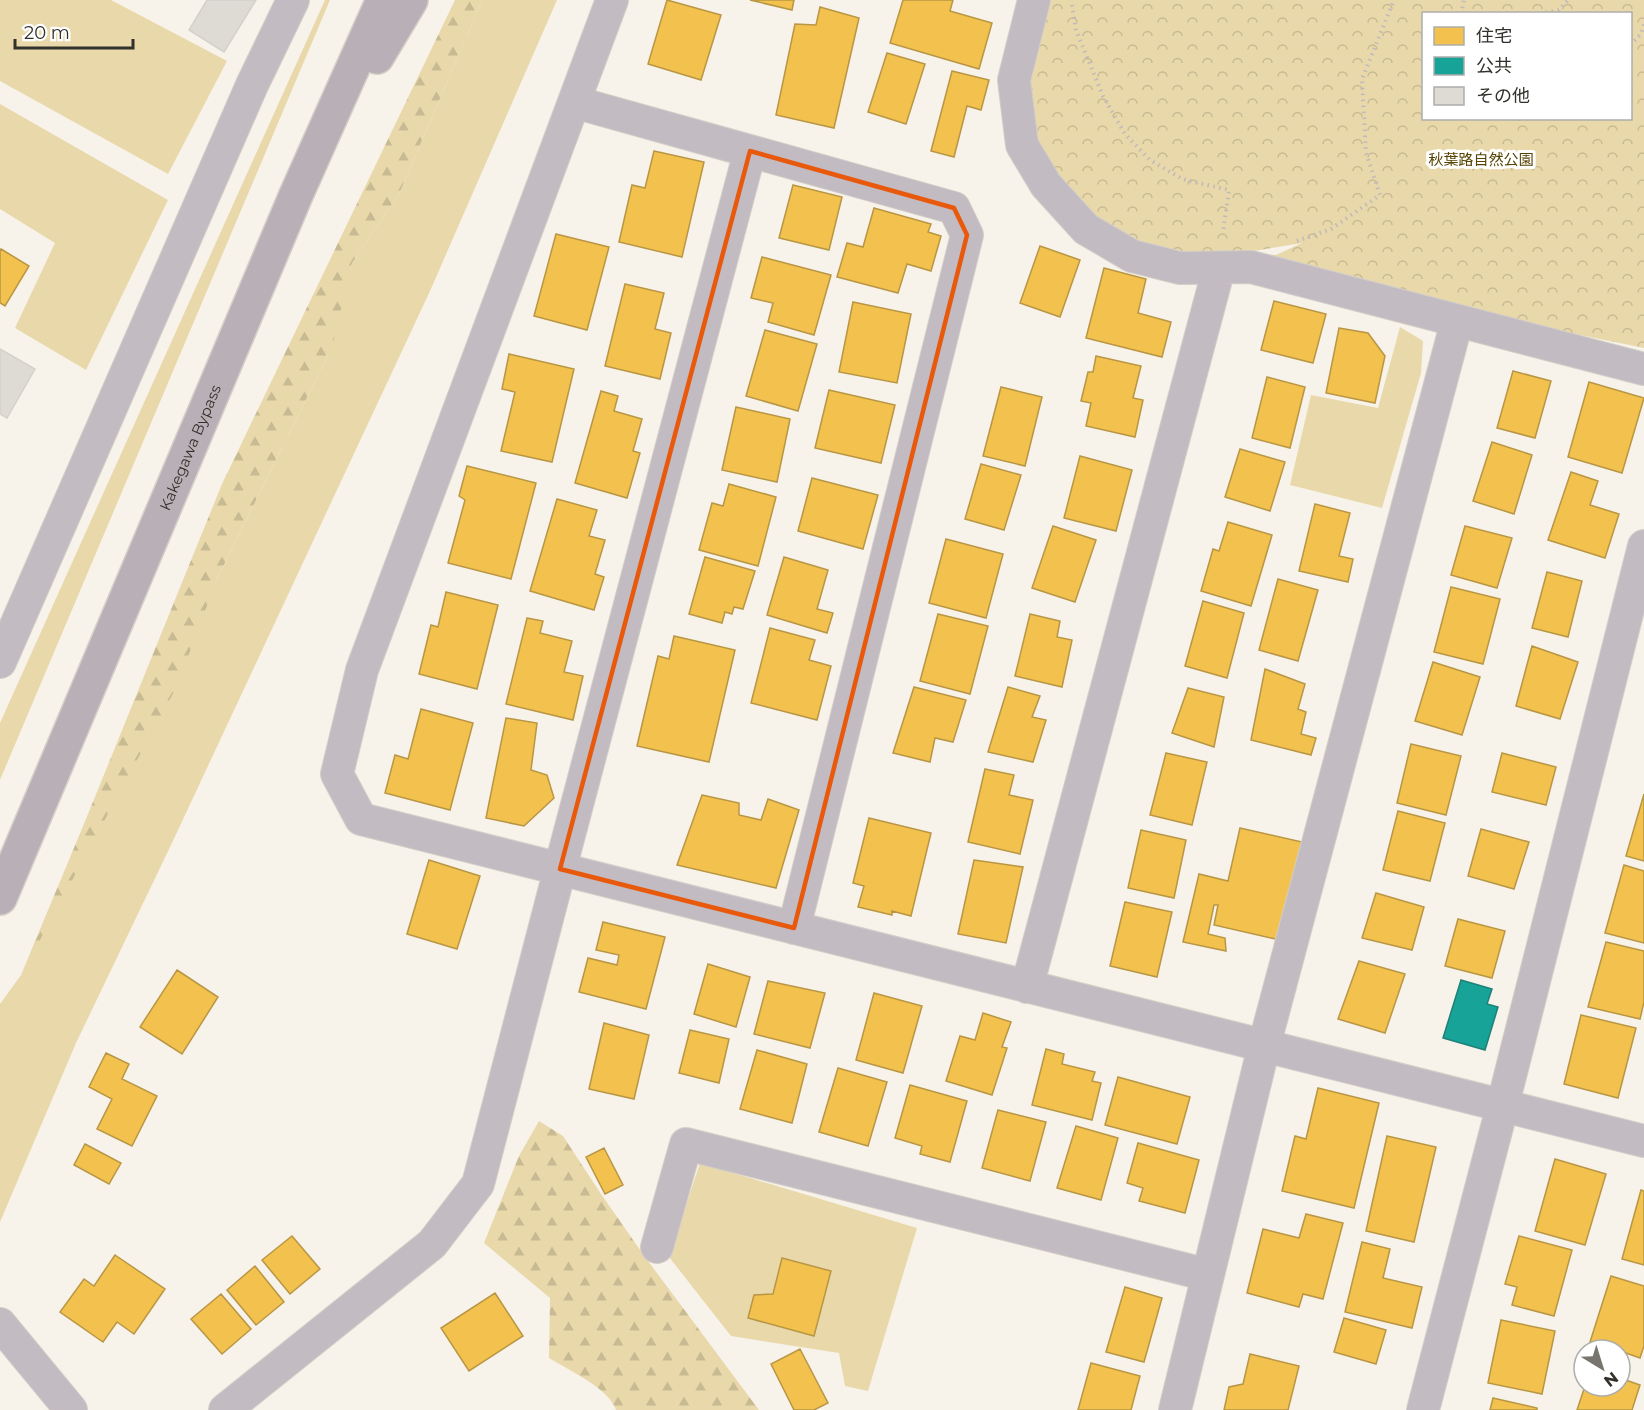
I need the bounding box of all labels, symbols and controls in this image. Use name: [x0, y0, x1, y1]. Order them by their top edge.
scale bar: [15, 12, 134, 50]
legend: [1422, 12, 1632, 120]
text: 20 m: [24, 22, 70, 44]
text: 住宅: [1476, 25, 1512, 47]
text: 公共: [1476, 55, 1512, 77]
text: その他: [1476, 85, 1530, 107]
park label: 秋葉路自然公園: [1428, 150, 1534, 169]
street label: Kakegawa Bypass: [155, 382, 225, 513]
north arrow: [1572, 1338, 1632, 1398]
text: N: [1600, 1368, 1622, 1391]

